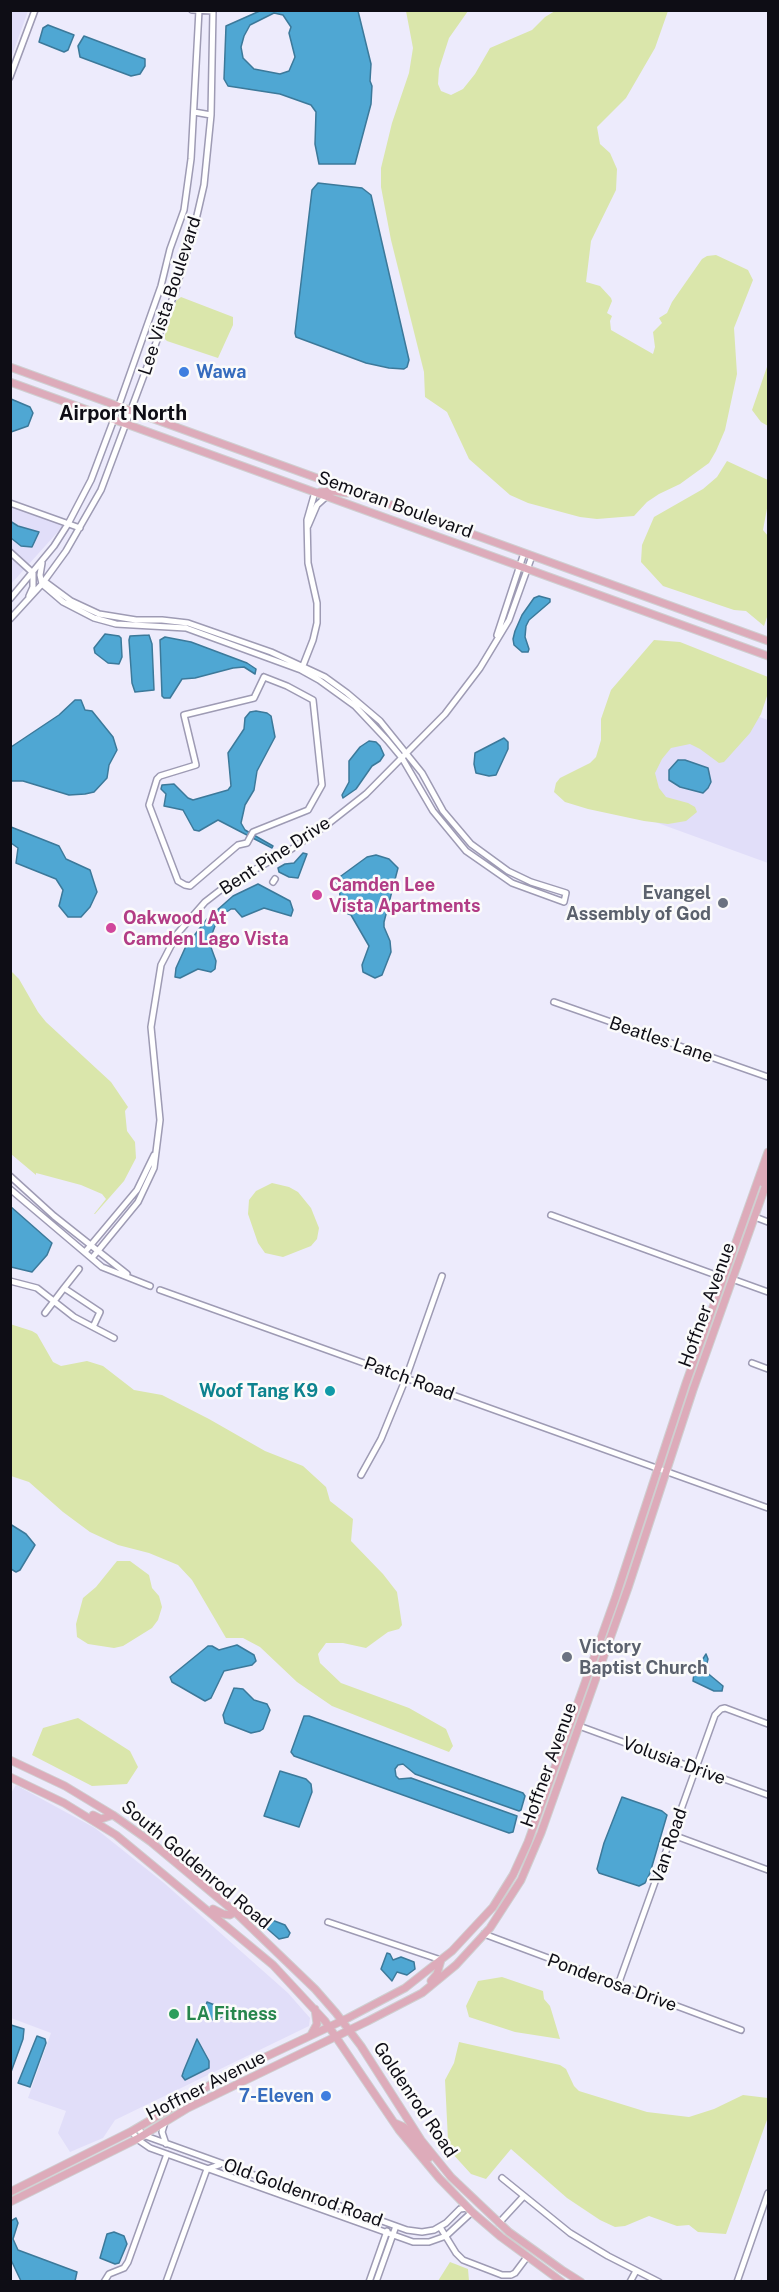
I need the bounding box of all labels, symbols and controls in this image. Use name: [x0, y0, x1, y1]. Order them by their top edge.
street label: Lee Vista Boulevard: [134, 214, 206, 378]
place label: Wawa: [196, 361, 246, 383]
marker: Wawa: [177, 365, 191, 379]
district label: Airport North: [59, 402, 187, 426]
street label: Semoran Boulevard: [314, 467, 476, 543]
street label: Bent Pine Drive: [216, 812, 334, 900]
place label: Camden Lee Vista Apartments: [329, 874, 480, 916]
place label: Evangel Assembly of God: [566, 882, 711, 924]
marker: Camden Lee Vista Apartments: [310, 888, 324, 902]
marker: Evangel Assembly of God: [716, 896, 730, 910]
place label: Oakwood At Camden Lago Vista: [123, 907, 289, 950]
marker: Oakwood At Camden Lago Vista: [104, 921, 118, 935]
street label: Beatles Lane: [606, 1012, 716, 1068]
street label: Hoffner Avenue: [674, 1240, 740, 1370]
street label: Patch Road: [361, 1353, 457, 1405]
place label: Woof Tang K9: [199, 1380, 318, 1402]
marker: Woof Tang K9: [323, 1384, 337, 1398]
place label: Victory Baptist Church: [579, 1636, 708, 1678]
marker: Victory Baptist Church: [560, 1650, 574, 1664]
street label: Hoffner Avenue: [516, 1700, 582, 1830]
street label: Volusia Drive: [620, 1732, 728, 1790]
street label: South Goldenrod Road: [117, 1796, 275, 1934]
street label: Van Road: [646, 1805, 692, 1887]
street label: Ponderosa Drive: [544, 1950, 680, 2016]
place label: LA Fitness: [186, 2003, 277, 2025]
marker: LA Fitness: [167, 2007, 181, 2021]
street label: Goldenrod Road: [368, 2038, 462, 2162]
street label: Hoffner Avenue: [143, 2047, 269, 2125]
place label: 7-Eleven: [239, 2085, 314, 2107]
marker: 7-Eleven: [319, 2089, 333, 2103]
street label: Old Goldenrod Road: [221, 2154, 385, 2232]

